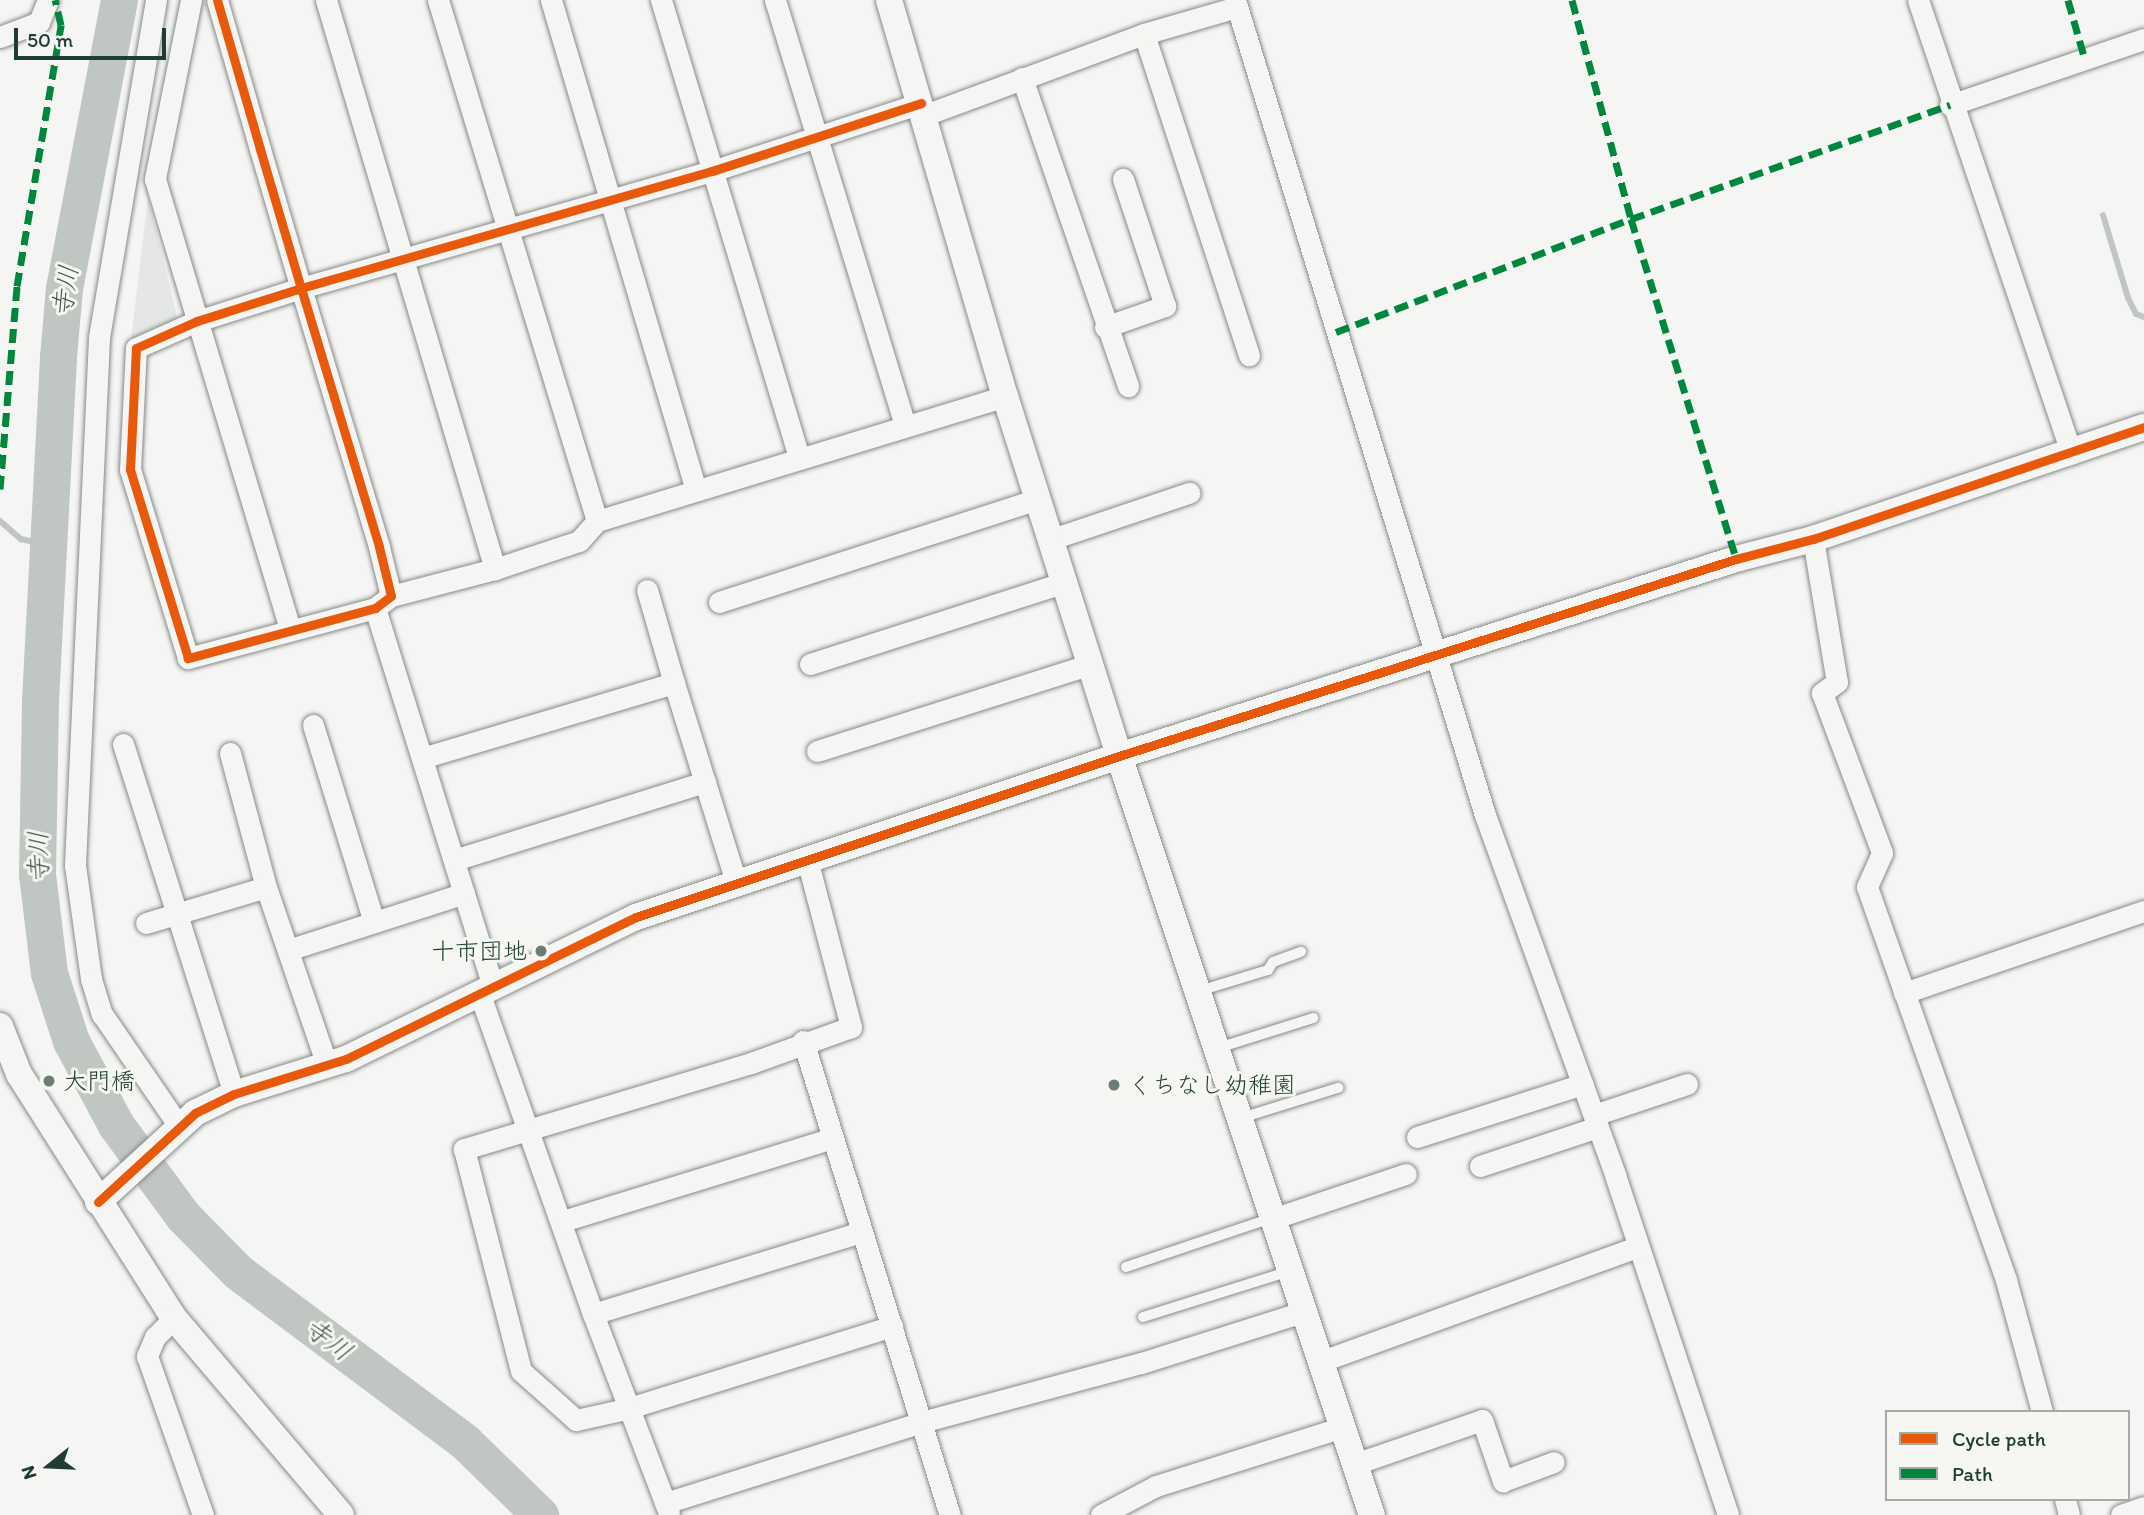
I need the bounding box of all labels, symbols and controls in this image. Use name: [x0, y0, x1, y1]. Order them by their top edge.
scale bar: [18, 14, 170, 58]
text: 50 m: [27, 27, 73, 52]
water label: 寺川: [47, 263, 85, 319]
water label: 寺川: [23, 831, 55, 883]
place label: 十市団地: [431, 937, 527, 965]
marker: 十市団地: [533, 943, 549, 959]
place label: 大門橋: [63, 1067, 135, 1095]
place label: くちなし幼稚園: [1128, 1071, 1296, 1099]
marker: 大門橋: [41, 1073, 57, 1089]
marker: くちなし幼稚園: [1106, 1077, 1122, 1093]
water label: 寺川: [298, 1312, 358, 1368]
legend: [1885, 1410, 2130, 1501]
text: Cycle path: [1952, 1426, 2046, 1451]
north arrow: [14, 1431, 84, 1501]
text: Path: [1952, 1461, 1993, 1486]
text: N: [16, 1463, 41, 1482]

